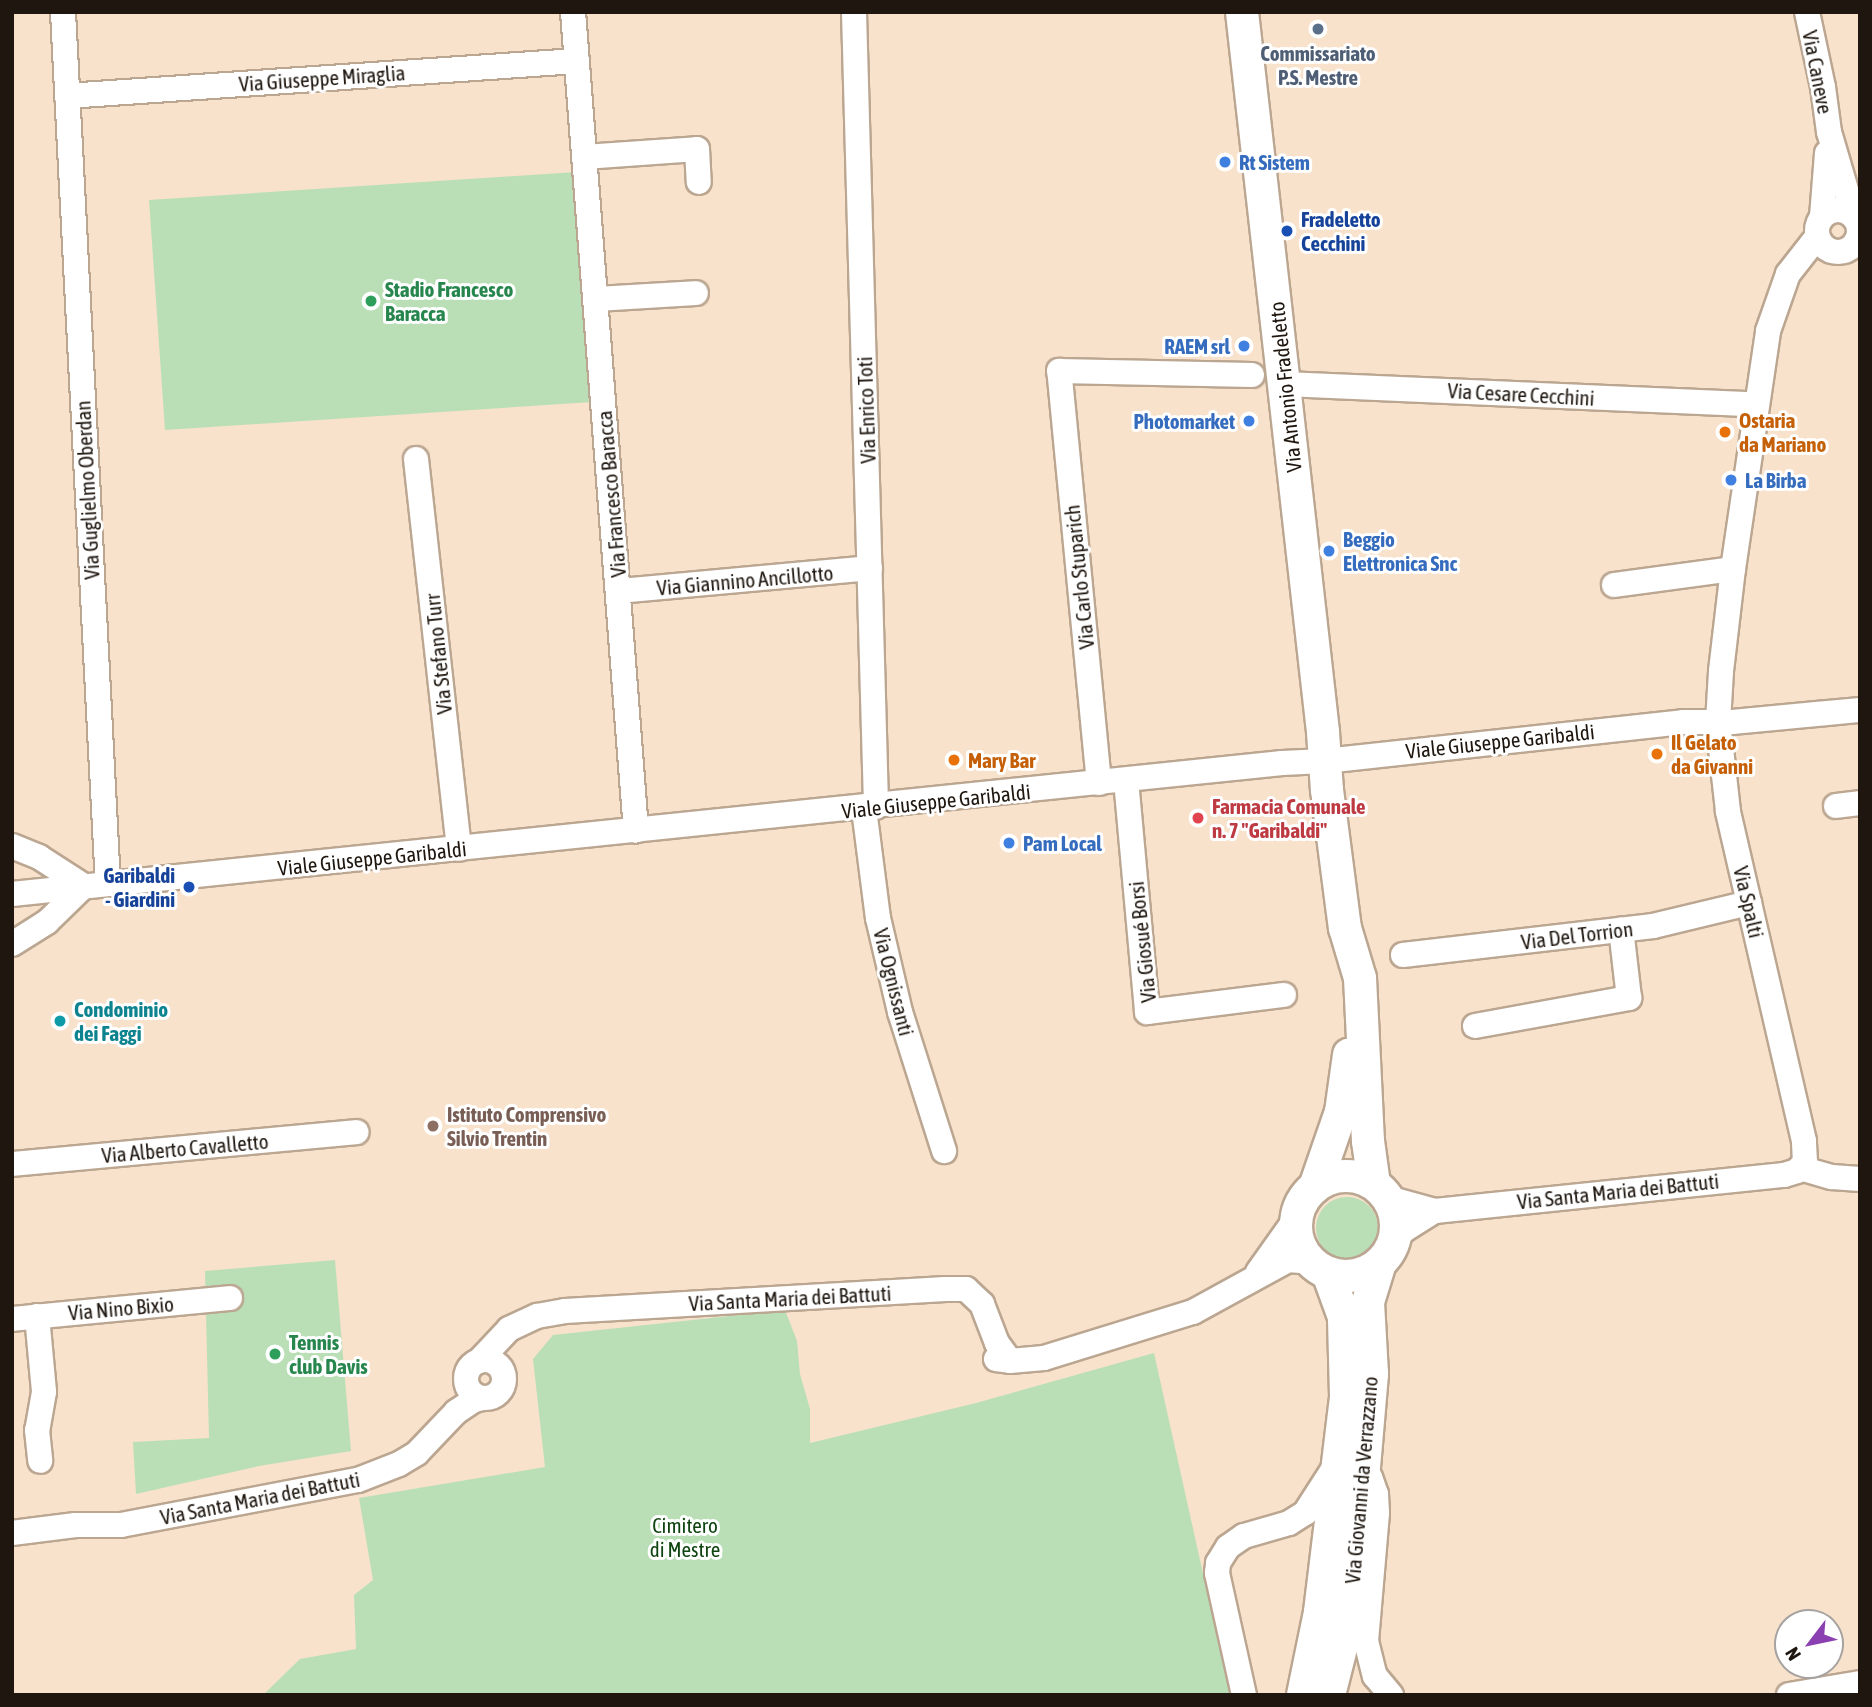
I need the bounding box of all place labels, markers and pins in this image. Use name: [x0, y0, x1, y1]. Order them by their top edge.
marker: Commissariato P.S. Mestre: [1310, 21, 1326, 37]
place label: Commissariato P.S. Mestre: [1260, 40, 1376, 90]
place label: Rt Sistem: [1239, 149, 1310, 175]
marker: Rt Sistem: [1217, 154, 1233, 170]
place label: Fradeletto Cecchini: [1301, 206, 1381, 256]
marker: Fradeletto Cecchini: [1279, 223, 1295, 239]
place label: Stadio Francesco Baracca: [385, 276, 513, 326]
marker: Stadio Francesco Baracca: [363, 293, 379, 309]
place label: RAEM srl: [1164, 333, 1230, 359]
marker: RAEM srl: [1236, 338, 1252, 354]
place label: Ostaria da Mariano: [1739, 407, 1826, 457]
place label: Photomarket: [1133, 408, 1235, 434]
marker: Photomarket: [1241, 413, 1257, 429]
marker: Ostaria da Mariano: [1717, 424, 1733, 440]
place label: La Birba: [1745, 467, 1806, 493]
marker: La Birba: [1723, 472, 1739, 488]
place label: Beggio Elettronica Snc: [1343, 526, 1457, 576]
marker: Beggio Elettronica Snc: [1321, 543, 1337, 559]
place label: Il Gelato da Givanni: [1671, 729, 1753, 779]
marker: Il Gelato da Givanni: [1649, 746, 1665, 762]
place label: Mary Bar: [968, 747, 1035, 773]
marker: Mary Bar: [946, 752, 962, 768]
place label: Farmacia Comunale n. 7 "Garibaldi": [1212, 793, 1366, 843]
marker: Farmacia Comunale n. 7 "Garibaldi": [1190, 810, 1206, 826]
place label: Pam Local: [1023, 830, 1102, 856]
marker: Pam Local: [1001, 835, 1017, 851]
place label: Garibaldi - Giardini: [103, 862, 175, 912]
marker: Garibaldi - Giardini: [181, 879, 197, 895]
place label: Condominio dei Faggi: [74, 996, 168, 1046]
marker: Condominio dei Faggi: [52, 1013, 68, 1029]
place label: Istituto Comprensivo Silvio Trentin: [447, 1101, 606, 1151]
marker: Istituto Comprensivo Silvio Trentin: [425, 1118, 441, 1134]
place label: Tennis club Davis: [289, 1329, 368, 1379]
marker: Tennis club Davis: [267, 1346, 283, 1362]

